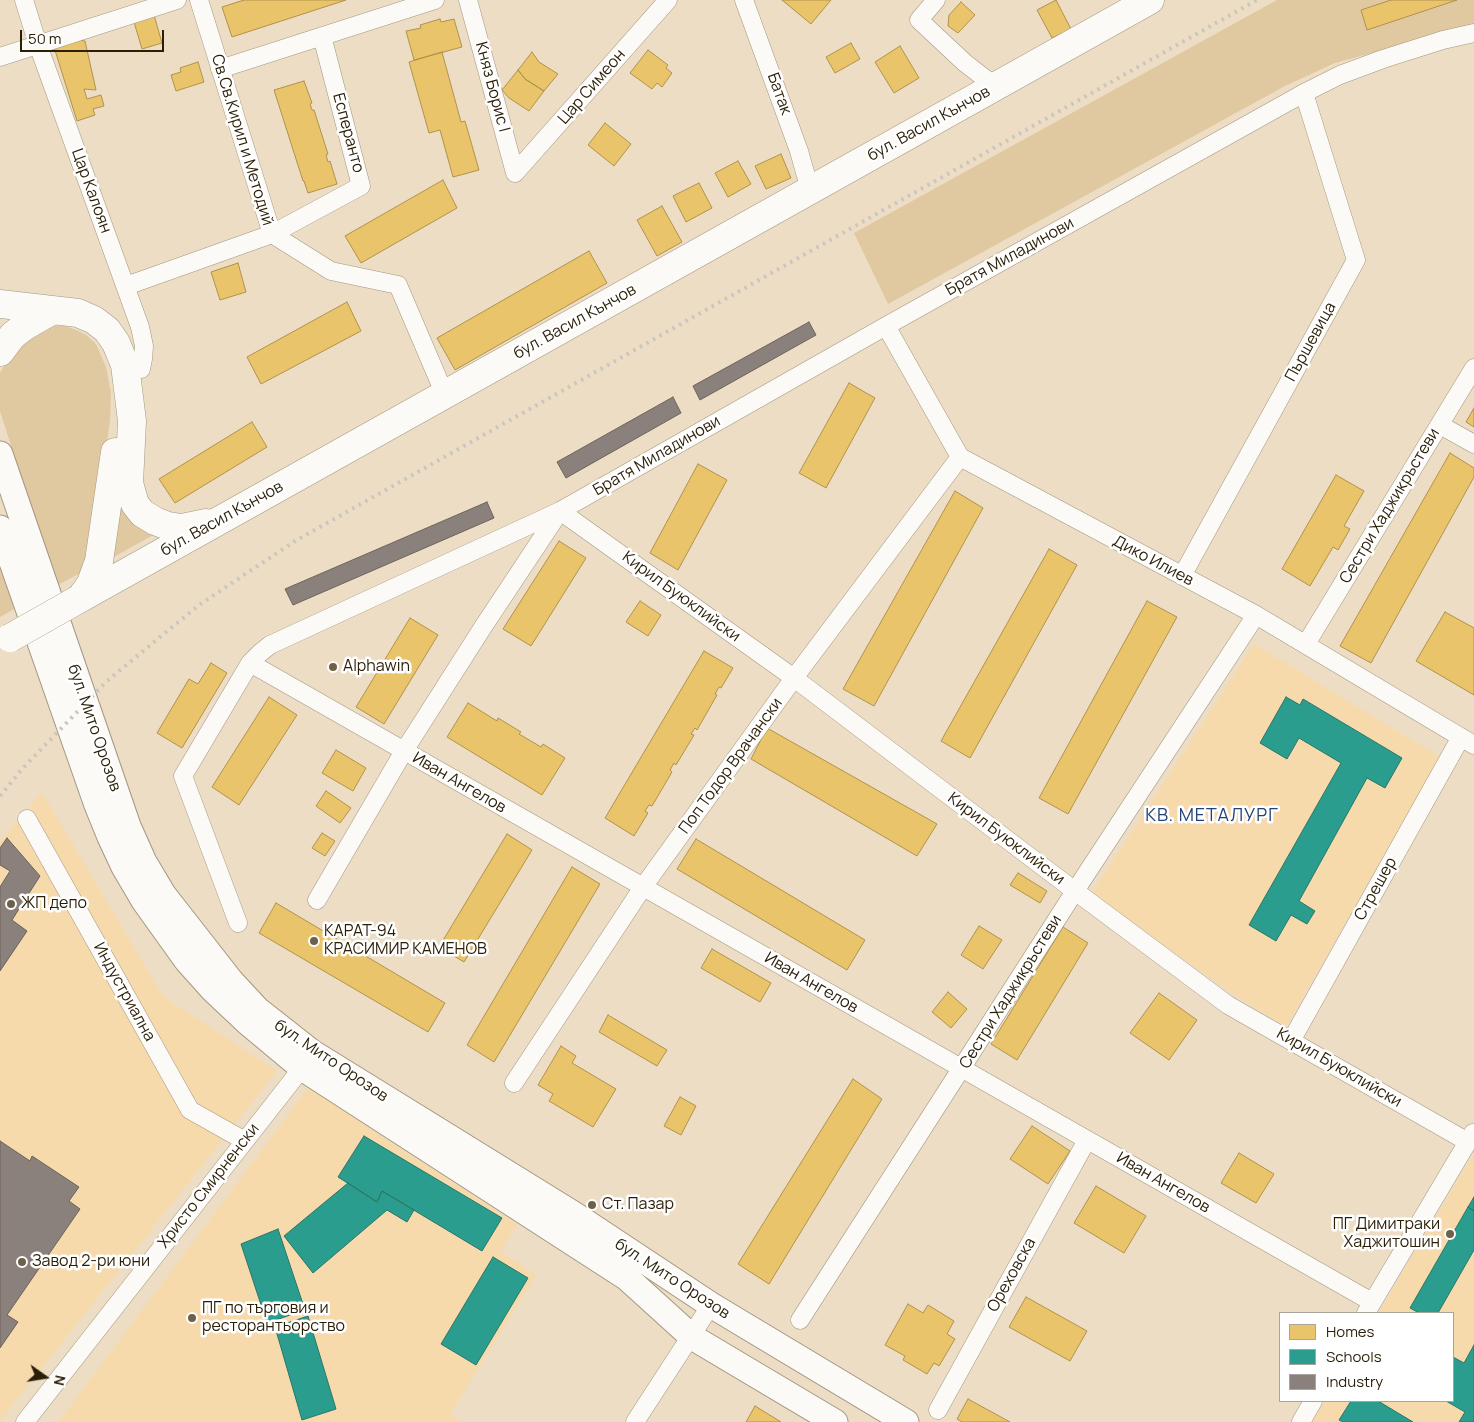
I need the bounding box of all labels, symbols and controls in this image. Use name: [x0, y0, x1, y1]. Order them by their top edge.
scale bar: [22, 20, 166, 52]
text: 50 m: [28, 28, 62, 49]
street label: Княз Борис I: [471, 40, 513, 134]
street label: Цар Симеон: [554, 46, 630, 128]
street label: Св.Св.Кирил и Методий: [207, 52, 277, 228]
street label: Батак: [763, 70, 795, 118]
street label: бул. Васил Кънчов: [864, 82, 994, 166]
street label: Есперанто: [328, 91, 368, 175]
street label: Цар Калоян: [67, 146, 115, 236]
street label: Братя Миладинови: [942, 214, 1078, 300]
street label: бул. Васил Кънчов: [510, 280, 640, 364]
street label: Пършевица: [1281, 299, 1341, 385]
street label: Братя Миладинови: [590, 412, 724, 500]
street label: Сестри Хаджикръстеви: [1336, 425, 1444, 587]
street label: бул. Васил Кънчов: [157, 477, 287, 561]
street label: Дико Илиев: [1109, 532, 1197, 590]
street label: Кирил Буюклийски: [618, 548, 744, 646]
place label: Alphawin: [343, 657, 410, 677]
marker: Alphawin: [327, 661, 339, 673]
street label: бул. Мито Орозов: [63, 662, 125, 794]
street label: Поп Тодор Врачански: [675, 694, 787, 838]
street label: Иван Ангелов: [409, 749, 509, 817]
street label: Кирил Буюклийски: [944, 789, 1068, 889]
district label: КВ. МЕТАЛУРГ: [1144, 805, 1280, 827]
street label: Стрешер: [1351, 854, 1401, 924]
place label: ЖП депо: [21, 894, 87, 914]
marker: ЖП депо: [5, 898, 17, 910]
street label: Сестри Хаджикръстеви: [956, 911, 1066, 1073]
place label: КАРАТ-94 КРАСИМИР КАМЕНОВ: [324, 922, 487, 960]
marker: КАРАТ-94 КРАСИМИР КАМЕНОВ: [308, 935, 320, 947]
street label: Индустриална: [89, 939, 159, 1045]
street label: Иван Ангелов: [761, 949, 861, 1017]
street label: бул. Мито Орозов: [270, 1016, 392, 1106]
street label: Кирил Буюклийски: [1273, 1024, 1405, 1112]
street label: Христо Смирненски: [154, 1120, 264, 1252]
street label: Иван Ангелов: [1113, 1149, 1213, 1217]
place label: Ст. Пазар: [602, 1195, 674, 1215]
marker: Ст. Пазар: [586, 1199, 598, 1211]
place label: ПГ Димитраки Хаджитошин: [1333, 1215, 1440, 1253]
marker: ПГ Димитраки Хаджитошин: [1444, 1228, 1456, 1240]
street label: бул. Мито Орозов: [611, 1235, 733, 1323]
street label: Ореховска: [984, 1235, 1040, 1315]
place label: Завод 2-ри юни: [32, 1252, 150, 1272]
marker: Завод 2-ри юни: [16, 1256, 28, 1268]
place label: ПГ по търговия и ресторантьорство: [202, 1299, 345, 1337]
marker: ПГ по търговия и ресторантьорство: [186, 1312, 198, 1324]
legend: [1279, 1312, 1454, 1402]
text: Homes: [1326, 1321, 1374, 1342]
text: Schools: [1326, 1346, 1382, 1367]
north arrow: [20, 1352, 70, 1402]
text: Industry: [1326, 1371, 1383, 1392]
text: N: [50, 1373, 70, 1388]

